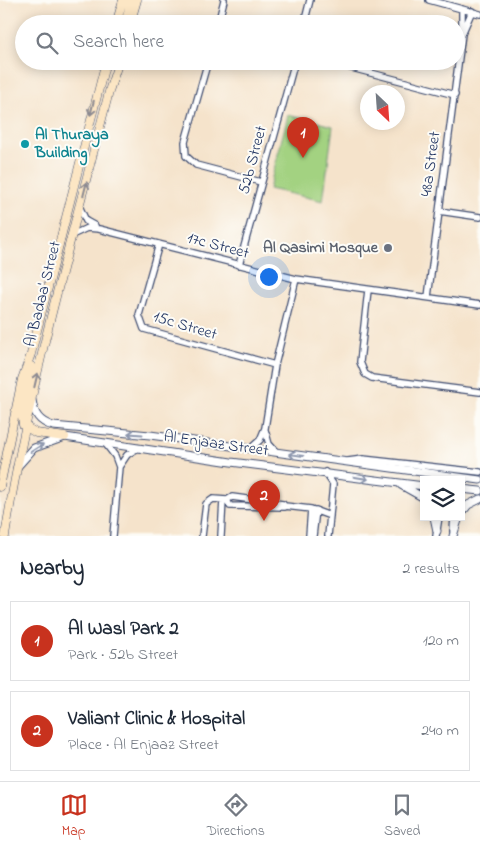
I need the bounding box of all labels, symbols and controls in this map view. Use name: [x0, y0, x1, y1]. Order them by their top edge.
search box: [15, 15, 465, 70]
icon: search: [33, 29, 61, 57]
text: Search here: [73, 29, 164, 56]
north arrow: [360, 85, 405, 130]
one-way arrow: [87, 100, 96, 116]
pin: 1: [287, 117, 319, 158]
place label: Al Thuraya Building: [34, 123, 109, 166]
street label: 52b Street: [232, 123, 274, 197]
street label: 48a Street: [415, 129, 448, 198]
marker: Al Thuraya Building: [19, 138, 31, 150]
one-way arrow: [81, 181, 90, 197]
street label: 17c Street: [184, 226, 252, 266]
place label: Al Qasimi Mosque: [263, 236, 379, 260]
street label: Al Badaa' Street: [18, 238, 68, 349]
marker: Al Qasimi Mosque: [382, 242, 394, 254]
your location: [256, 264, 282, 290]
street label: 15c Street: [150, 305, 220, 347]
one-way arrow: [32, 372, 41, 388]
street label: Al Enjaaz Street: [162, 425, 271, 463]
one-way arrow: [127, 429, 143, 438]
one-way arrow: [29, 442, 43, 452]
one-way arrow: [288, 450, 304, 460]
one-way arrow: [352, 473, 368, 483]
map controls: [420, 476, 465, 521]
button: layers: [420, 476, 465, 521]
pin: 2: [248, 480, 280, 521]
text: Nearby: [20, 554, 84, 584]
text: 2 results: [402, 557, 460, 581]
text: Al Wasl Park 2: [68, 616, 179, 643]
text: 1: [34, 629, 40, 653]
text: 120 m: [423, 629, 459, 653]
text: Park · 52b Street: [68, 643, 178, 667]
text: Valiant Clinic & Hospital: [68, 706, 245, 733]
text: 2: [33, 719, 41, 743]
text: 240 m: [421, 719, 459, 743]
text: Place · Al Enjaaz Street: [68, 733, 219, 757]
tab: Map: [60, 791, 88, 842]
tab: Directions: [207, 791, 265, 842]
tab: Saved: [384, 791, 420, 842]

